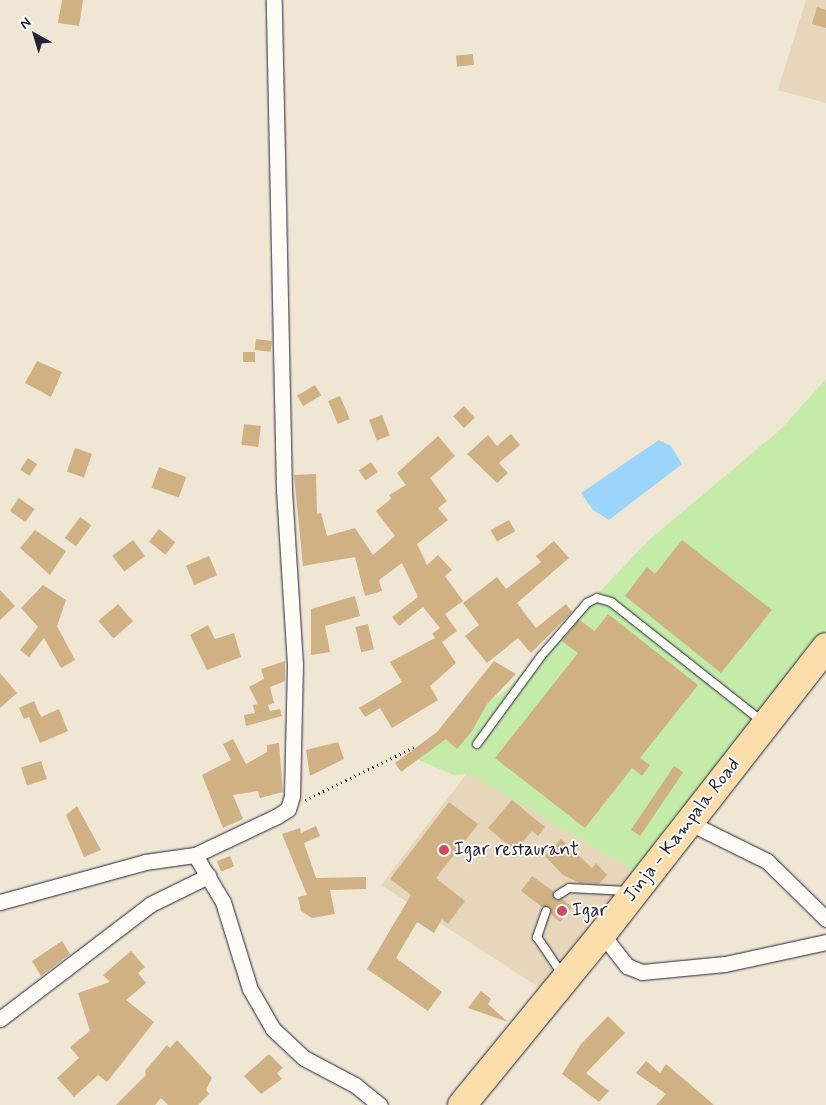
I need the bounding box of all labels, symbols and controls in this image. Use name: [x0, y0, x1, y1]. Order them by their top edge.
north arrow: [10, 10, 60, 60]
text: N: [16, 13, 35, 33]
street label: Jinja - Kampala Road: [619, 754, 745, 906]
place label: Igar restaurant: [454, 839, 579, 861]
marker: Igar restaurant: [438, 844, 450, 856]
place label: Igar: [572, 900, 607, 922]
marker: Igar: [556, 905, 568, 917]

